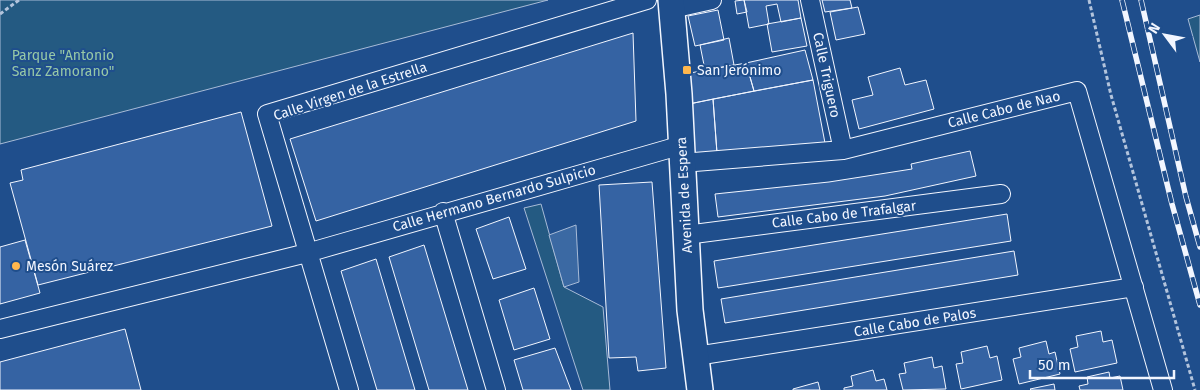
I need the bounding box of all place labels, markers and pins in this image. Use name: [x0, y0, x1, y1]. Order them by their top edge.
place label: San Jerónimo: [697, 62, 782, 79]
marker: San Jerónimo: [681, 64, 693, 76]
place label: Mesón Suárez: [26, 258, 113, 275]
marker: Mesón Suárez: [10, 260, 22, 272]

